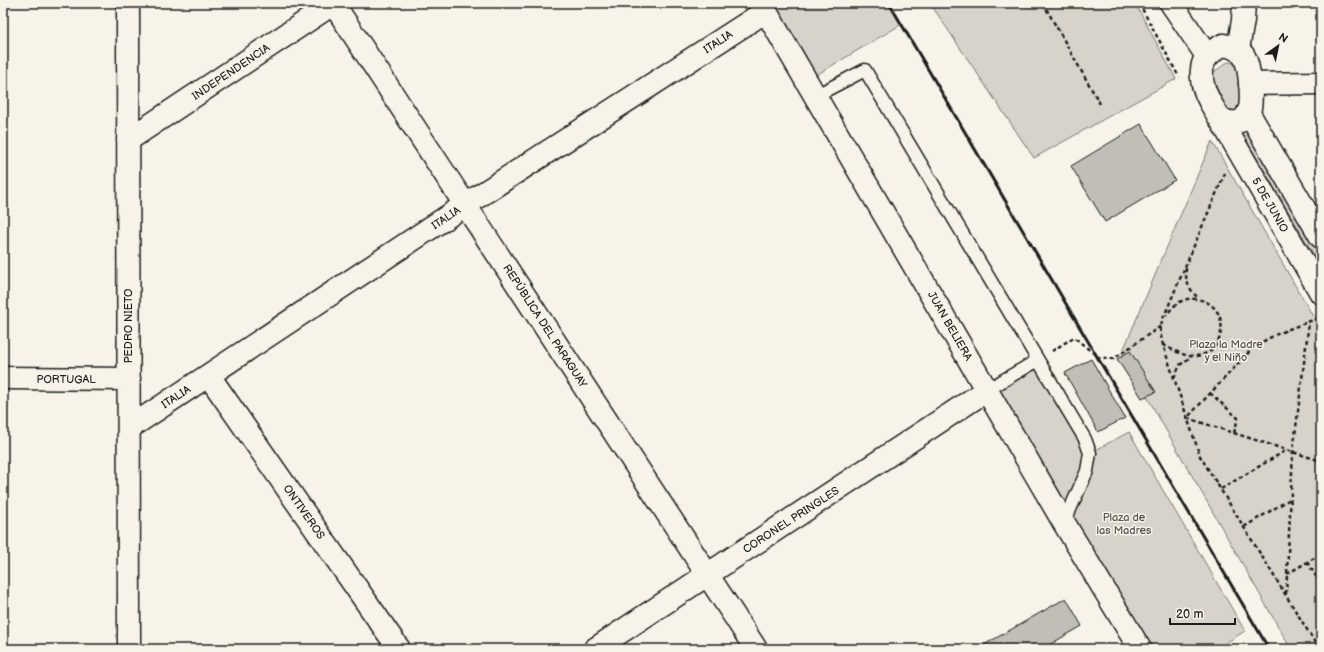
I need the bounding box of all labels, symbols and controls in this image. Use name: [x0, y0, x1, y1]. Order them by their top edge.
north arrow: [1258, 26, 1298, 66]
street label: ITALIA: [701, 28, 735, 56]
text: N: [1276, 30, 1290, 46]
street label: INDEPENDENCIA: [190, 41, 273, 103]
street label: 5 DE JUNIO: [1249, 175, 1291, 235]
street label: ITALIA: [429, 203, 463, 232]
street label: REPÚBLICA DEL PARAGUAY: [500, 261, 591, 391]
street label: PEDRO NIETO: [122, 289, 135, 363]
street label: JUAN BELIERA: [925, 289, 975, 363]
park label: Plaza la Madre y el Niño: [1189, 338, 1263, 364]
street label: PORTUGAL: [37, 373, 96, 386]
street label: ITALIA: [159, 383, 193, 411]
street label: ONTIVEROS: [280, 482, 328, 542]
street label: CORONEL PRINGLES: [740, 484, 842, 556]
park label: Plaza de las Madres: [1097, 511, 1152, 537]
scale bar: [1170, 600, 1235, 626]
text: 20 m: [1176, 607, 1203, 622]

